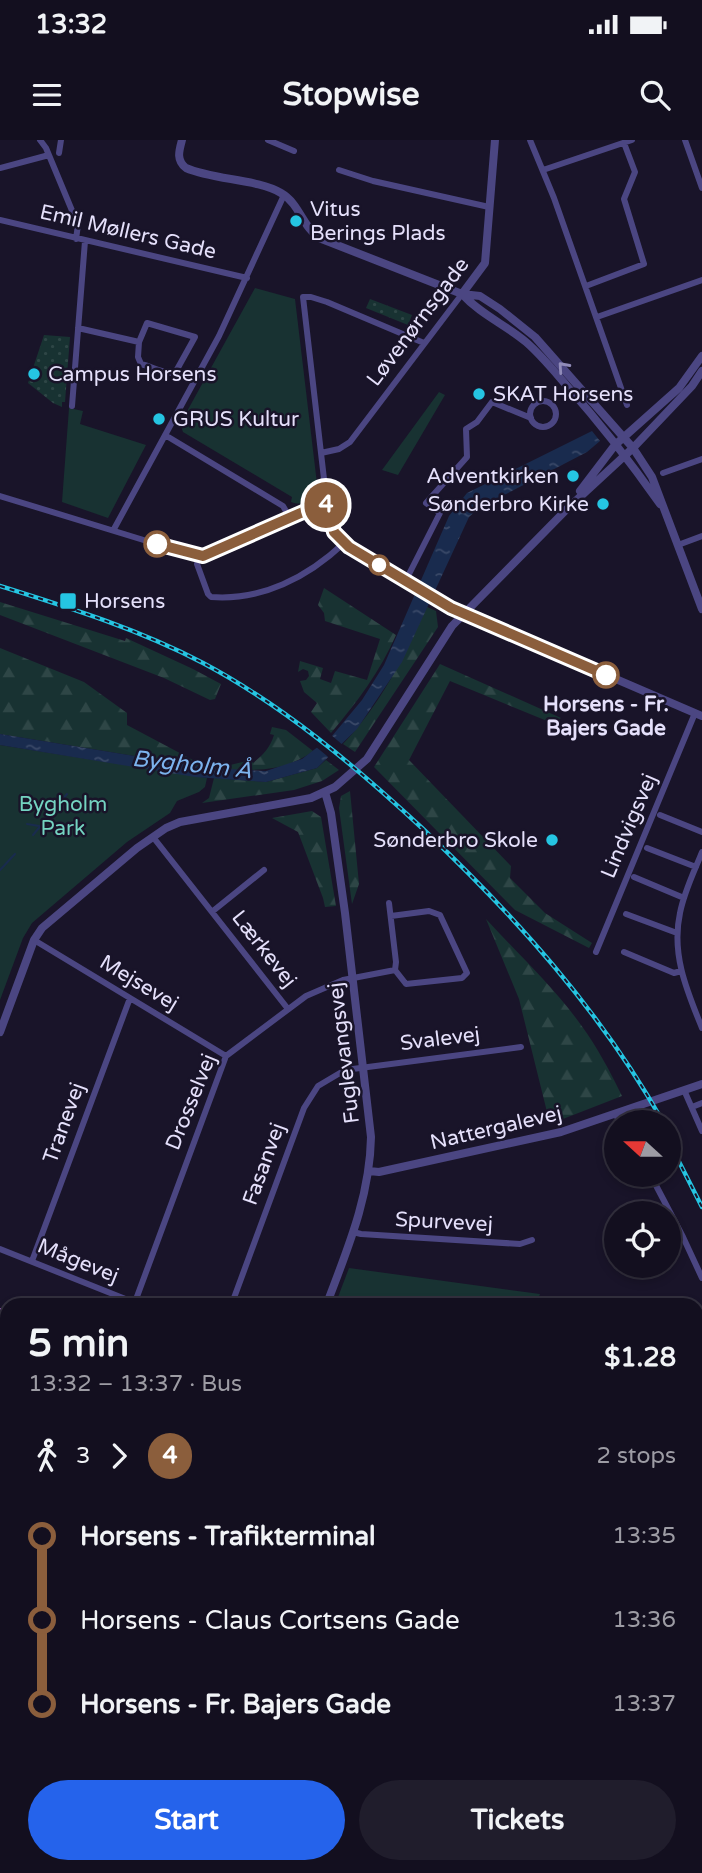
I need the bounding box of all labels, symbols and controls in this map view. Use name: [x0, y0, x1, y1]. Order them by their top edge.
text: 13:32: [35, 9, 107, 40]
icon: menu: [28, 76, 66, 114]
text: Stopwise: [282, 76, 420, 114]
icon: search: [636, 76, 674, 114]
place label: Vitus Berings Plads: [310, 197, 446, 246]
street label: Emil Møllers Gade: [38, 200, 219, 264]
marker: Vitus Berings Plads: [288, 213, 304, 229]
street label: Løvenørnsgade: [362, 253, 474, 391]
place label: Campus Horsens: [48, 362, 216, 387]
one-way arrow: [559, 362, 572, 375]
marker: Campus Horsens: [26, 366, 42, 382]
place label: SKAT Horsens: [493, 382, 633, 407]
marker: SKAT Horsens: [471, 386, 487, 402]
place label: GRUS Kultur: [173, 407, 299, 432]
marker: GRUS Kultur: [151, 411, 167, 427]
place label: Adventkirken: [426, 464, 559, 489]
marker: Adventkirken: [565, 468, 581, 484]
line badge: 4: [303, 482, 349, 528]
text: 4: [318, 490, 334, 519]
place label: Sønderbro Kirke: [428, 492, 589, 517]
marker: Sønderbro Kirke: [595, 496, 611, 512]
unlabelled marker: [144, 531, 170, 557]
unlabelled marker: [369, 555, 389, 575]
place label: Horsens: [84, 589, 165, 614]
marker: Horsens: [58, 591, 78, 611]
marker: Horsens - Fr. Bajers Gade: [593, 662, 619, 688]
place label: Horsens - Fr. Bajers Gade: [543, 692, 669, 741]
water label: Bygholm Å: [131, 745, 253, 785]
street label: Lindvigsvej: [596, 770, 662, 882]
park label: Bygholm Park: [19, 792, 107, 841]
place label: Sønderbro Skole: [373, 828, 538, 853]
marker: Sønderbro Skole: [544, 832, 560, 848]
street label: Lærkevej: [226, 906, 302, 992]
street label: Mejsevej: [95, 950, 183, 1016]
street label: Fuglevangsvej: [323, 981, 365, 1125]
street label: Svalevej: [399, 1022, 481, 1056]
street label: Drosselvej: [160, 1050, 222, 1154]
street label: Tranevej: [38, 1079, 90, 1167]
street label: Nattergalevej: [428, 1101, 564, 1155]
north arrow: [604, 1110, 681, 1186]
map controls: [604, 1110, 681, 1278]
street label: Fasanvej: [238, 1119, 290, 1209]
button: locate: [604, 1201, 681, 1278]
street label: Spurvevej: [394, 1207, 494, 1237]
street label: Mågevej: [34, 1233, 122, 1289]
text: 5 min: [28, 1321, 129, 1367]
text: $1.28: [604, 1342, 676, 1373]
text: 13:32 – 13:37 · Bus: [28, 1370, 242, 1398]
icon: walk: [28, 1437, 66, 1475]
icon: forward: [100, 1437, 138, 1475]
text: 4: [162, 1441, 178, 1470]
text: 3: [76, 1442, 90, 1470]
text: 2 stops: [596, 1442, 676, 1470]
text: Horsens - Trafikterminal: [80, 1521, 376, 1552]
text: 13:35: [612, 1522, 676, 1550]
text: Horsens - Claus Cortsens Gade: [80, 1605, 460, 1636]
text: 13:36: [612, 1606, 676, 1634]
text: Horsens - Fr. Bajers Gade: [80, 1689, 391, 1720]
text: 13:37: [612, 1690, 676, 1718]
button: Start: [28, 1780, 345, 1860]
button: Tickets: [359, 1780, 676, 1860]

